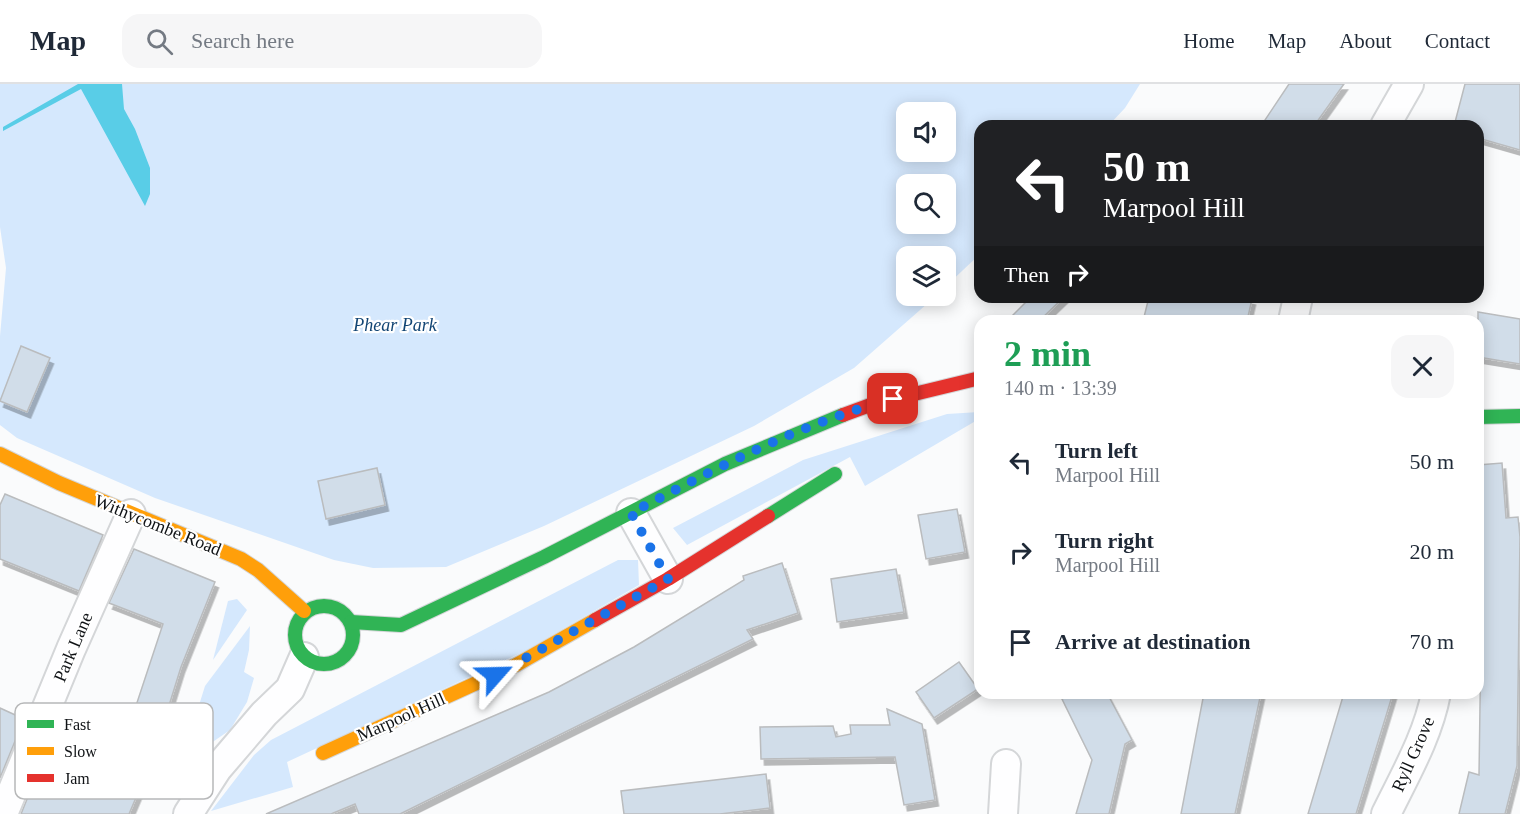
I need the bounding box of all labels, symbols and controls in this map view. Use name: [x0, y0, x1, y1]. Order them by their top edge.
search box: [122, 14, 542, 68]
text: Map: [30, 25, 86, 56]
icon: search: [143, 25, 176, 58]
text: Search here: [191, 28, 294, 53]
text: Home: [1183, 29, 1235, 53]
text: Map: [1268, 29, 1306, 53]
text: About: [1339, 29, 1392, 53]
text: Contact: [1425, 29, 1490, 53]
map controls: [896, 102, 956, 306]
button: sound: [896, 102, 956, 162]
icon: left: [1004, 144, 1082, 222]
text: 50 m: [1103, 144, 1191, 190]
button: search: [896, 174, 956, 234]
text: Marpool Hill: [1103, 193, 1245, 223]
button: layers: [896, 246, 956, 306]
icon: right: [1061, 258, 1094, 291]
text: Then: [1004, 262, 1049, 287]
park label: Phear Park: [352, 315, 438, 335]
text: 2 min: [1004, 334, 1091, 374]
button: close: [1391, 335, 1454, 398]
pin: [867, 373, 918, 424]
text: 140 m · 13:39: [1004, 377, 1117, 399]
icon: arrive: [876, 382, 909, 415]
text: Turn left: [1055, 438, 1138, 463]
icon: left: [1004, 446, 1037, 479]
text: 50 m: [1409, 449, 1454, 474]
text: Marpool Hill: [1055, 464, 1160, 486]
street label: Withycombe Road: [92, 490, 224, 560]
text: Turn right: [1055, 528, 1154, 553]
icon: right: [1004, 536, 1037, 569]
text: 20 m: [1409, 539, 1454, 564]
text: Marpool Hill: [1055, 554, 1160, 576]
street label: Park Lane: [49, 609, 97, 685]
icon: arrive: [1004, 626, 1037, 659]
text: Arrive at destination: [1055, 629, 1251, 654]
text: 70 m: [1409, 629, 1454, 654]
position arrow: [463, 643, 527, 707]
street label: Marpool Hill: [354, 689, 448, 745]
legend: [15, 703, 213, 799]
street label: Ryll Grove: [1388, 713, 1438, 795]
text: Fast: [64, 716, 91, 733]
text: Slow: [64, 743, 97, 760]
text: Jam: [64, 770, 90, 787]

